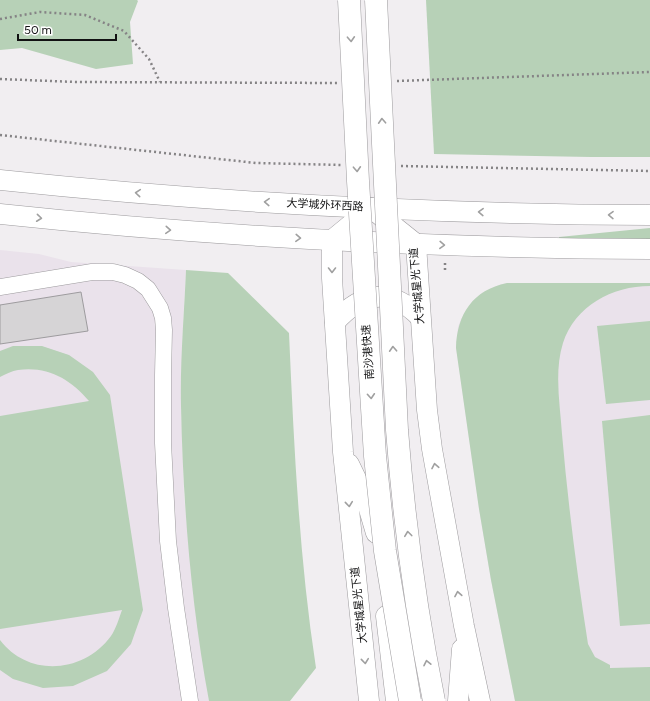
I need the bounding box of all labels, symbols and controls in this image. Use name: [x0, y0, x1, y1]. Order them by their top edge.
scale bar: [18, 16, 116, 42]
text: 50 m: [24, 23, 52, 37]
one-way arrow: [346, 36, 355, 42]
one-way arrow: [378, 118, 387, 124]
one-way arrow: [353, 166, 361, 172]
one-way arrow: [135, 189, 141, 198]
street label: 大学城外环西路: [286, 196, 364, 214]
one-way arrow: [264, 198, 270, 207]
one-way arrow: [478, 208, 484, 216]
one-way arrow: [608, 211, 614, 219]
one-way arrow: [36, 214, 42, 223]
one-way arrow: [165, 225, 171, 234]
one-way arrow: [295, 234, 301, 243]
one-way arrow: [439, 240, 445, 249]
street label: 大学城星光下道: [407, 247, 427, 325]
one-way arrow: [328, 267, 336, 273]
street label: 南沙港快速: [360, 324, 376, 380]
one-way arrow: [389, 346, 398, 352]
one-way arrow: [367, 393, 376, 399]
one-way arrow: [432, 463, 440, 469]
one-way arrow: [344, 501, 353, 507]
one-way arrow: [404, 531, 413, 537]
street label: 大学城星光下道: [349, 566, 369, 644]
one-way arrow: [455, 591, 463, 597]
one-way arrow: [360, 658, 369, 664]
one-way arrow: [423, 660, 431, 666]

